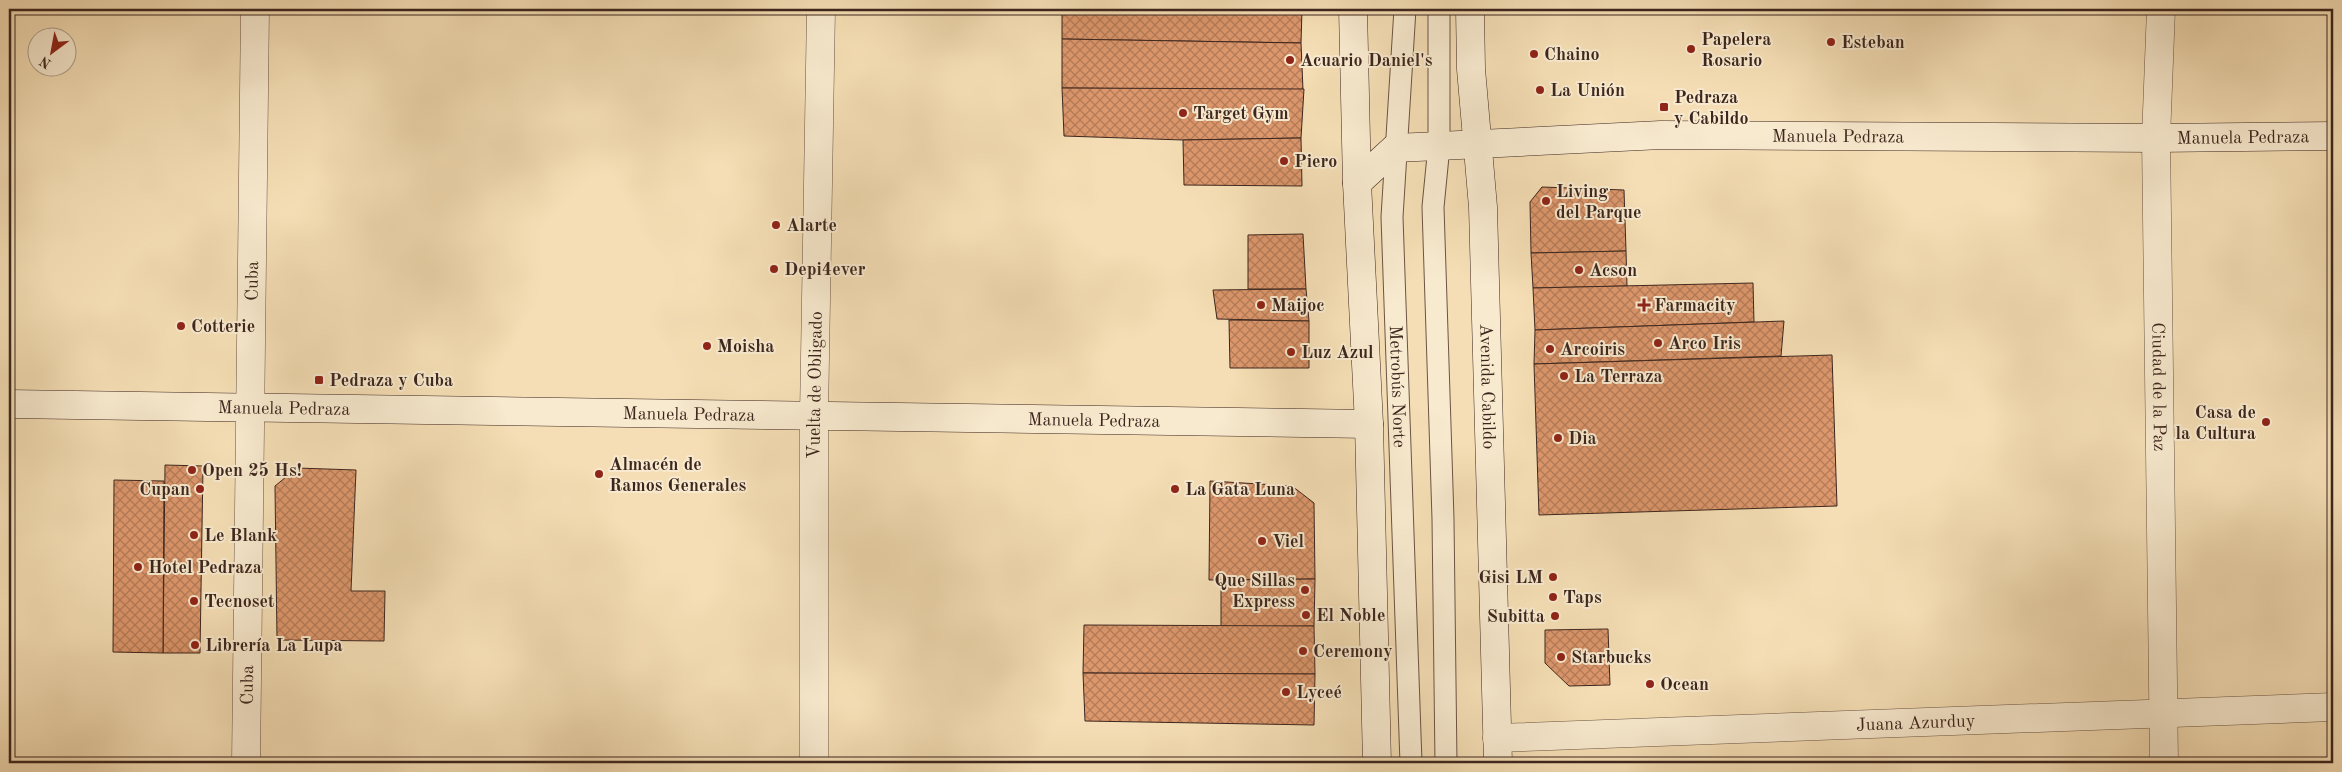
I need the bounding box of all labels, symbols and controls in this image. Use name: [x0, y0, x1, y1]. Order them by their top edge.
north arrow: [28, 28, 78, 78]
place label: Papelera Rosario: [1701, 31, 1771, 70]
place label: Esteban: [1841, 34, 1905, 52]
marker: Esteban: [1825, 36, 1837, 48]
marker: Papelera Rosario: [1685, 43, 1697, 55]
place label: Chaino: [1544, 46, 1600, 64]
marker: Chaino: [1528, 48, 1540, 60]
place label: Acuario Daniel's: [1300, 52, 1433, 70]
text: N: [37, 53, 54, 71]
marker: Acuario Daniel's: [1284, 54, 1296, 66]
place label: La Unión: [1550, 82, 1625, 100]
marker: La Unión: [1534, 84, 1546, 96]
place label: Pedraza y Cabildo: [1674, 89, 1749, 128]
marker: Pedraza y Cabildo: [1658, 101, 1670, 113]
place label: Target Gym: [1193, 105, 1289, 123]
marker: Target Gym: [1177, 107, 1189, 119]
street label: Manuela Pedraza: [1772, 128, 1904, 146]
street label: Manuela Pedraza: [2177, 128, 2310, 148]
place label: Piero: [1294, 153, 1337, 171]
marker: Piero: [1278, 155, 1290, 167]
place label: Living del Parque: [1556, 183, 1641, 222]
marker: Living del Parque: [1540, 195, 1552, 207]
place label: Alarte: [786, 217, 837, 235]
marker: Alarte: [770, 219, 782, 231]
street label: Cuba: [244, 261, 262, 301]
place label: Depi4ever: [784, 261, 866, 279]
place label: Acson: [1589, 262, 1637, 280]
marker: Depi4ever: [768, 263, 780, 275]
marker: Acson: [1573, 264, 1585, 276]
place label: Maijoc: [1271, 297, 1325, 315]
place label: Farmacity: [1654, 297, 1736, 315]
marker: Maijoc: [1255, 299, 1267, 311]
marker: Farmacity: [1638, 299, 1650, 311]
street label: Vuelta de Obligado: [806, 311, 826, 459]
place label: Cotterie: [191, 318, 255, 336]
marker: Cotterie: [175, 320, 187, 332]
street label: Ciudad de la Paz: [2148, 322, 2168, 452]
street label: Avenida Cabildo: [1476, 323, 1498, 450]
street label: Metrobús Norte: [1386, 325, 1408, 448]
place label: Arco Iris: [1668, 335, 1741, 353]
marker: Arco Iris: [1652, 337, 1664, 349]
place label: Moisha: [717, 338, 774, 356]
marker: Moisha: [701, 340, 713, 352]
place label: Arcoiris: [1560, 341, 1625, 359]
marker: Arcoiris: [1544, 343, 1556, 355]
place label: Luz Azul: [1301, 344, 1374, 362]
marker: Luz Azul: [1285, 346, 1297, 358]
place label: La Terraza: [1574, 368, 1663, 386]
marker: La Terraza: [1558, 370, 1570, 382]
place label: Pedraza y Cuba: [329, 372, 453, 390]
marker: Pedraza y Cuba: [313, 374, 325, 386]
street label: Manuela Pedraza: [218, 399, 350, 419]
place label: Casa de la Cultura: [2176, 404, 2256, 443]
street label: Manuela Pedraza: [622, 405, 755, 425]
street label: Manuela Pedraza: [1027, 411, 1160, 431]
marker: Casa de la Cultura: [2260, 416, 2272, 428]
place label: Dia: [1568, 430, 1597, 448]
marker: Dia: [1552, 432, 1564, 444]
place label: Almacén de Ramos Generales: [609, 456, 746, 495]
place label: Open 25 Hs!: [202, 462, 302, 480]
marker: Open 25 Hs!: [186, 464, 198, 476]
marker: Almacén de Ramos Generales: [593, 468, 605, 480]
place label: Cupan: [139, 481, 190, 499]
place label: La Gata Luna: [1185, 481, 1295, 499]
marker: Cupan: [194, 483, 206, 495]
marker: La Gata Luna: [1169, 483, 1181, 495]
place label: Le Blank: [204, 527, 277, 545]
marker: Le Blank: [188, 529, 200, 541]
place label: Viel: [1272, 533, 1305, 551]
marker: Viel: [1256, 535, 1268, 547]
place label: Hotel Pedraza: [148, 559, 262, 577]
marker: Hotel Pedraza: [132, 561, 144, 573]
place label: Gisi LM: [1479, 569, 1543, 587]
marker: Gisi LM: [1547, 571, 1559, 583]
place label: Que Sillas Express: [1214, 572, 1295, 611]
marker: Que Sillas Express: [1299, 584, 1311, 596]
place label: Taps: [1563, 589, 1602, 607]
marker: Taps: [1547, 591, 1559, 603]
place label: Tecnoset: [204, 593, 275, 611]
marker: Tecnoset: [188, 595, 200, 607]
place label: El Noble: [1316, 607, 1385, 625]
place label: Subitta: [1487, 608, 1545, 626]
marker: El Noble: [1300, 609, 1312, 621]
marker: Subitta: [1549, 610, 1561, 622]
place label: Librería La Lupa: [205, 637, 343, 655]
marker: Librería La Lupa: [189, 639, 201, 651]
place label: Ceremony: [1313, 643, 1393, 661]
marker: Ceremony: [1297, 645, 1309, 657]
place label: Starbucks: [1571, 649, 1652, 667]
marker: Starbucks: [1555, 651, 1567, 663]
street label: Cuba: [239, 665, 257, 705]
place label: Ocean: [1660, 676, 1709, 694]
marker: Ocean: [1644, 678, 1656, 690]
place label: Lyceé: [1296, 684, 1342, 702]
marker: Lyceé: [1280, 686, 1292, 698]
street label: Juana Azurduy: [1856, 712, 1976, 735]

